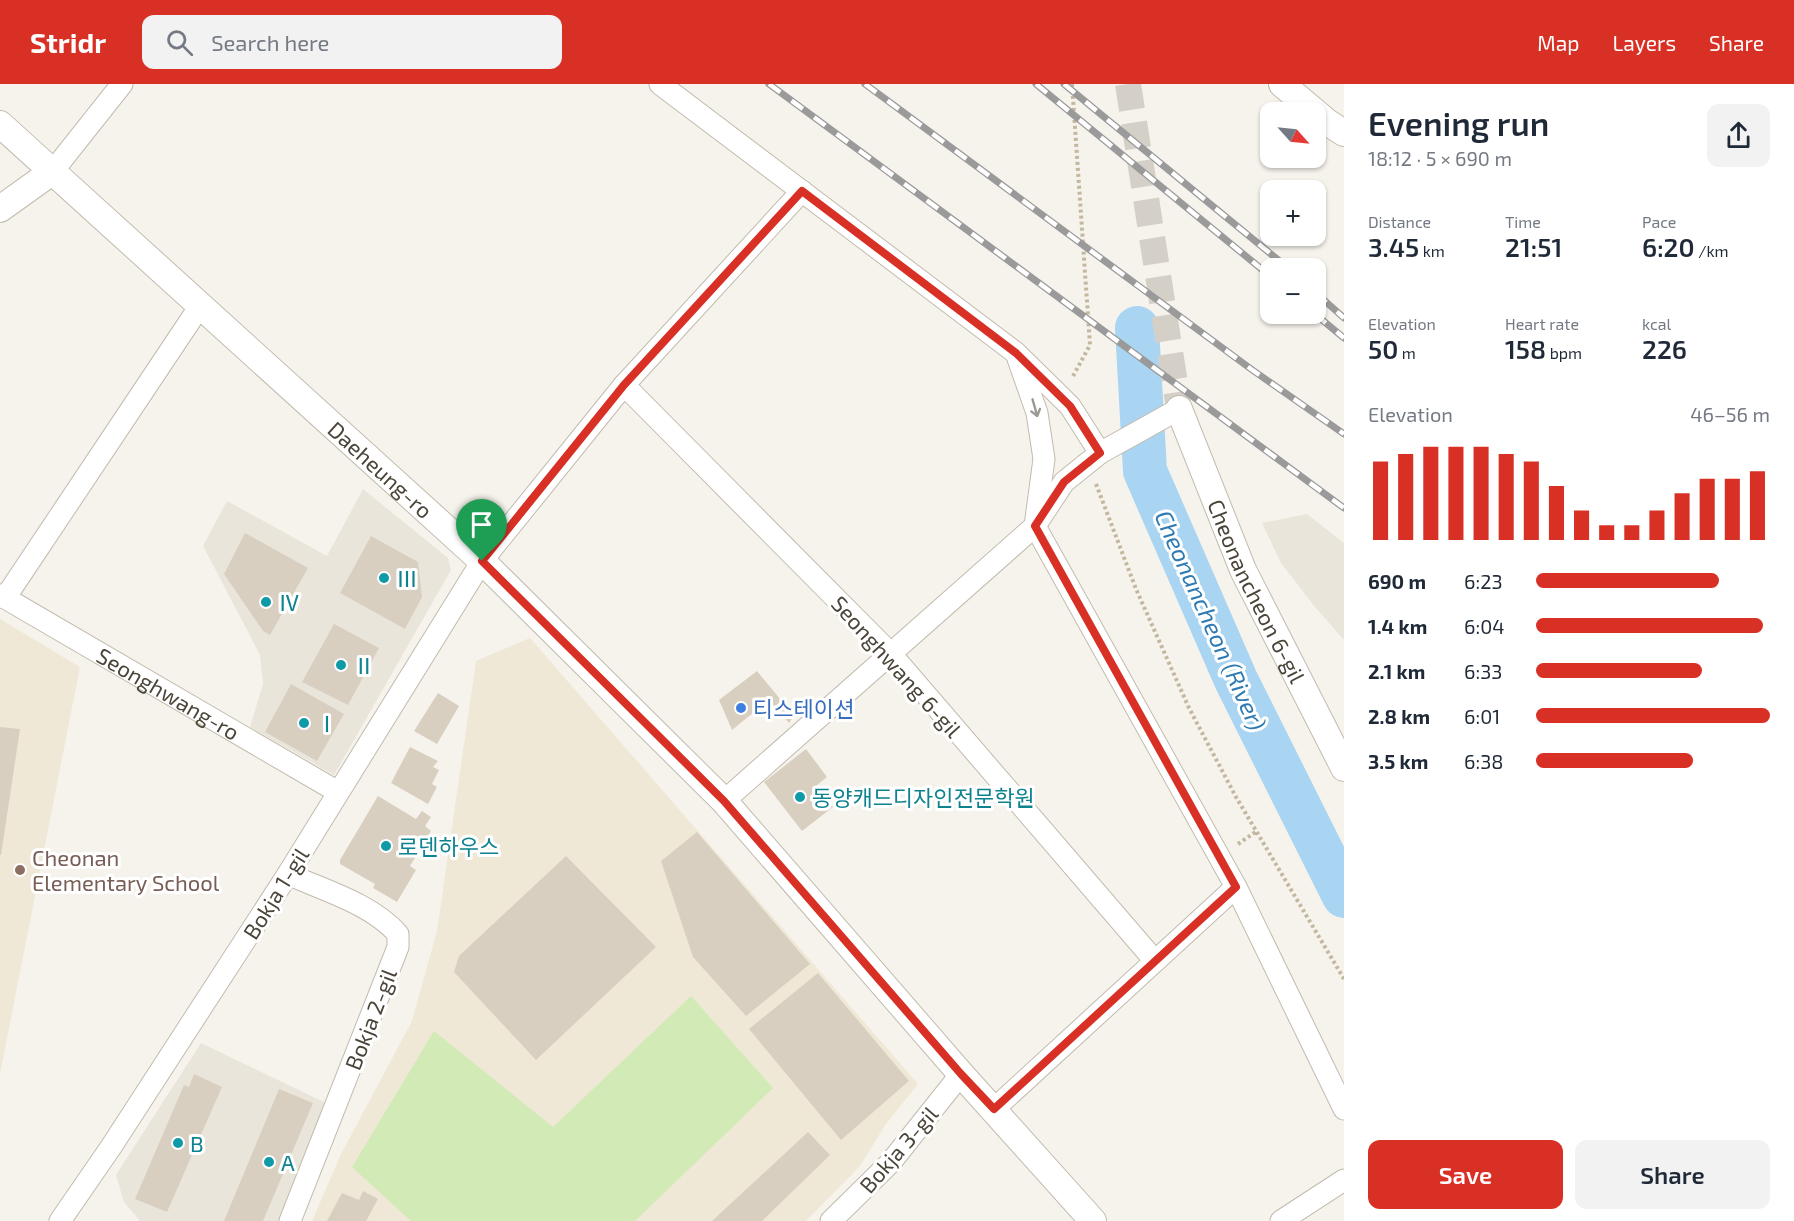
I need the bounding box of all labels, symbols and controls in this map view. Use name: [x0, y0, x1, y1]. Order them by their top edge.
search box: [142, 15, 562, 69]
text: Stridr: [30, 25, 106, 59]
icon: search: [163, 26, 196, 59]
text: Search here: [211, 29, 329, 55]
text: Map: [1537, 30, 1579, 55]
text: Layers: [1612, 30, 1676, 55]
text: Share: [1709, 30, 1764, 55]
north arrow: [1260, 102, 1326, 168]
map controls: [1260, 102, 1326, 324]
text: Evening run: [1368, 103, 1549, 143]
button: share: [1707, 104, 1770, 167]
text: 18:12 · 5 × 690 m: [1368, 146, 1512, 170]
button: +: [1260, 180, 1326, 246]
text: Distance: [1368, 212, 1431, 231]
text: Time: [1505, 212, 1541, 231]
text: Pace: [1642, 212, 1676, 231]
text: 3.45: [1368, 231, 1419, 262]
text: 21:51: [1505, 231, 1562, 262]
text: 6:20: [1642, 231, 1695, 262]
text: km: [1419, 241, 1445, 260]
text: /km: [1695, 241, 1729, 260]
button: −: [1260, 258, 1326, 324]
text: Elevation: [1368, 314, 1436, 333]
text: Heart rate: [1505, 314, 1579, 333]
text: kcal: [1642, 314, 1671, 333]
text: 50: [1368, 333, 1398, 364]
text: 158: [1505, 333, 1546, 364]
text: 226: [1642, 333, 1687, 364]
text: m: [1398, 343, 1416, 362]
text: bpm: [1546, 343, 1582, 362]
one-way arrow: [1030, 398, 1041, 417]
text: Elevation: [1368, 402, 1453, 426]
text: 46–56 m: [1690, 402, 1770, 426]
street label: Daeheung-ro: [323, 415, 438, 523]
street label: Cheonancheon 6-gil: [1203, 495, 1311, 687]
pin: [456, 499, 507, 561]
water label: Cheonancheon (River): [1149, 505, 1273, 735]
icon: arrive: [465, 508, 498, 541]
place label: Ⅲ: [396, 565, 418, 591]
text: 690 m: [1368, 569, 1426, 593]
text: 6:23: [1464, 569, 1503, 593]
marker: Ⅲ: [377, 571, 391, 585]
place label: Ⅳ: [278, 589, 300, 615]
street label: Seonghwang 6-gil: [827, 590, 968, 742]
marker: Ⅳ: [259, 595, 273, 609]
text: 1.4 km: [1368, 614, 1427, 638]
text: 6:04: [1464, 614, 1505, 638]
street label: Seonghwang-ro: [93, 642, 244, 745]
place label: Ⅱ: [353, 652, 375, 678]
marker: Ⅱ: [334, 658, 348, 672]
text: 2.1 km: [1368, 659, 1425, 683]
text: 6:33: [1464, 659, 1502, 683]
place label: 티스테이션: [753, 695, 854, 721]
marker: 티스테이션: [734, 701, 748, 715]
text: 2.8 km: [1368, 704, 1430, 728]
text: 6:01: [1464, 704, 1500, 728]
place label: Ⅰ: [316, 710, 338, 736]
marker: Ⅰ: [297, 716, 311, 730]
text: 3.5 km: [1368, 749, 1428, 773]
text: 6:38: [1464, 749, 1503, 773]
place label: 동양캐드디자인전문학원: [812, 784, 1035, 810]
marker: 동양캐드디자인전문학원: [793, 790, 807, 804]
place label: 로덴하우스: [398, 833, 499, 859]
marker: 로덴하우스: [379, 839, 393, 853]
street label: Bokja 1-gil: [237, 842, 314, 944]
place label: Cheonan Elementary School: [32, 844, 220, 895]
marker: Cheonan Elementary School: [13, 863, 27, 877]
street label: Bokja 2-gil: [339, 964, 402, 1074]
street label: Bokja 3-gil: [853, 1100, 944, 1198]
place label: B: [190, 1130, 204, 1156]
marker: B: [171, 1136, 185, 1150]
button: Save: [1368, 1140, 1563, 1209]
button: Share: [1575, 1140, 1770, 1209]
place label: A: [281, 1149, 295, 1175]
marker: A: [262, 1155, 276, 1169]

